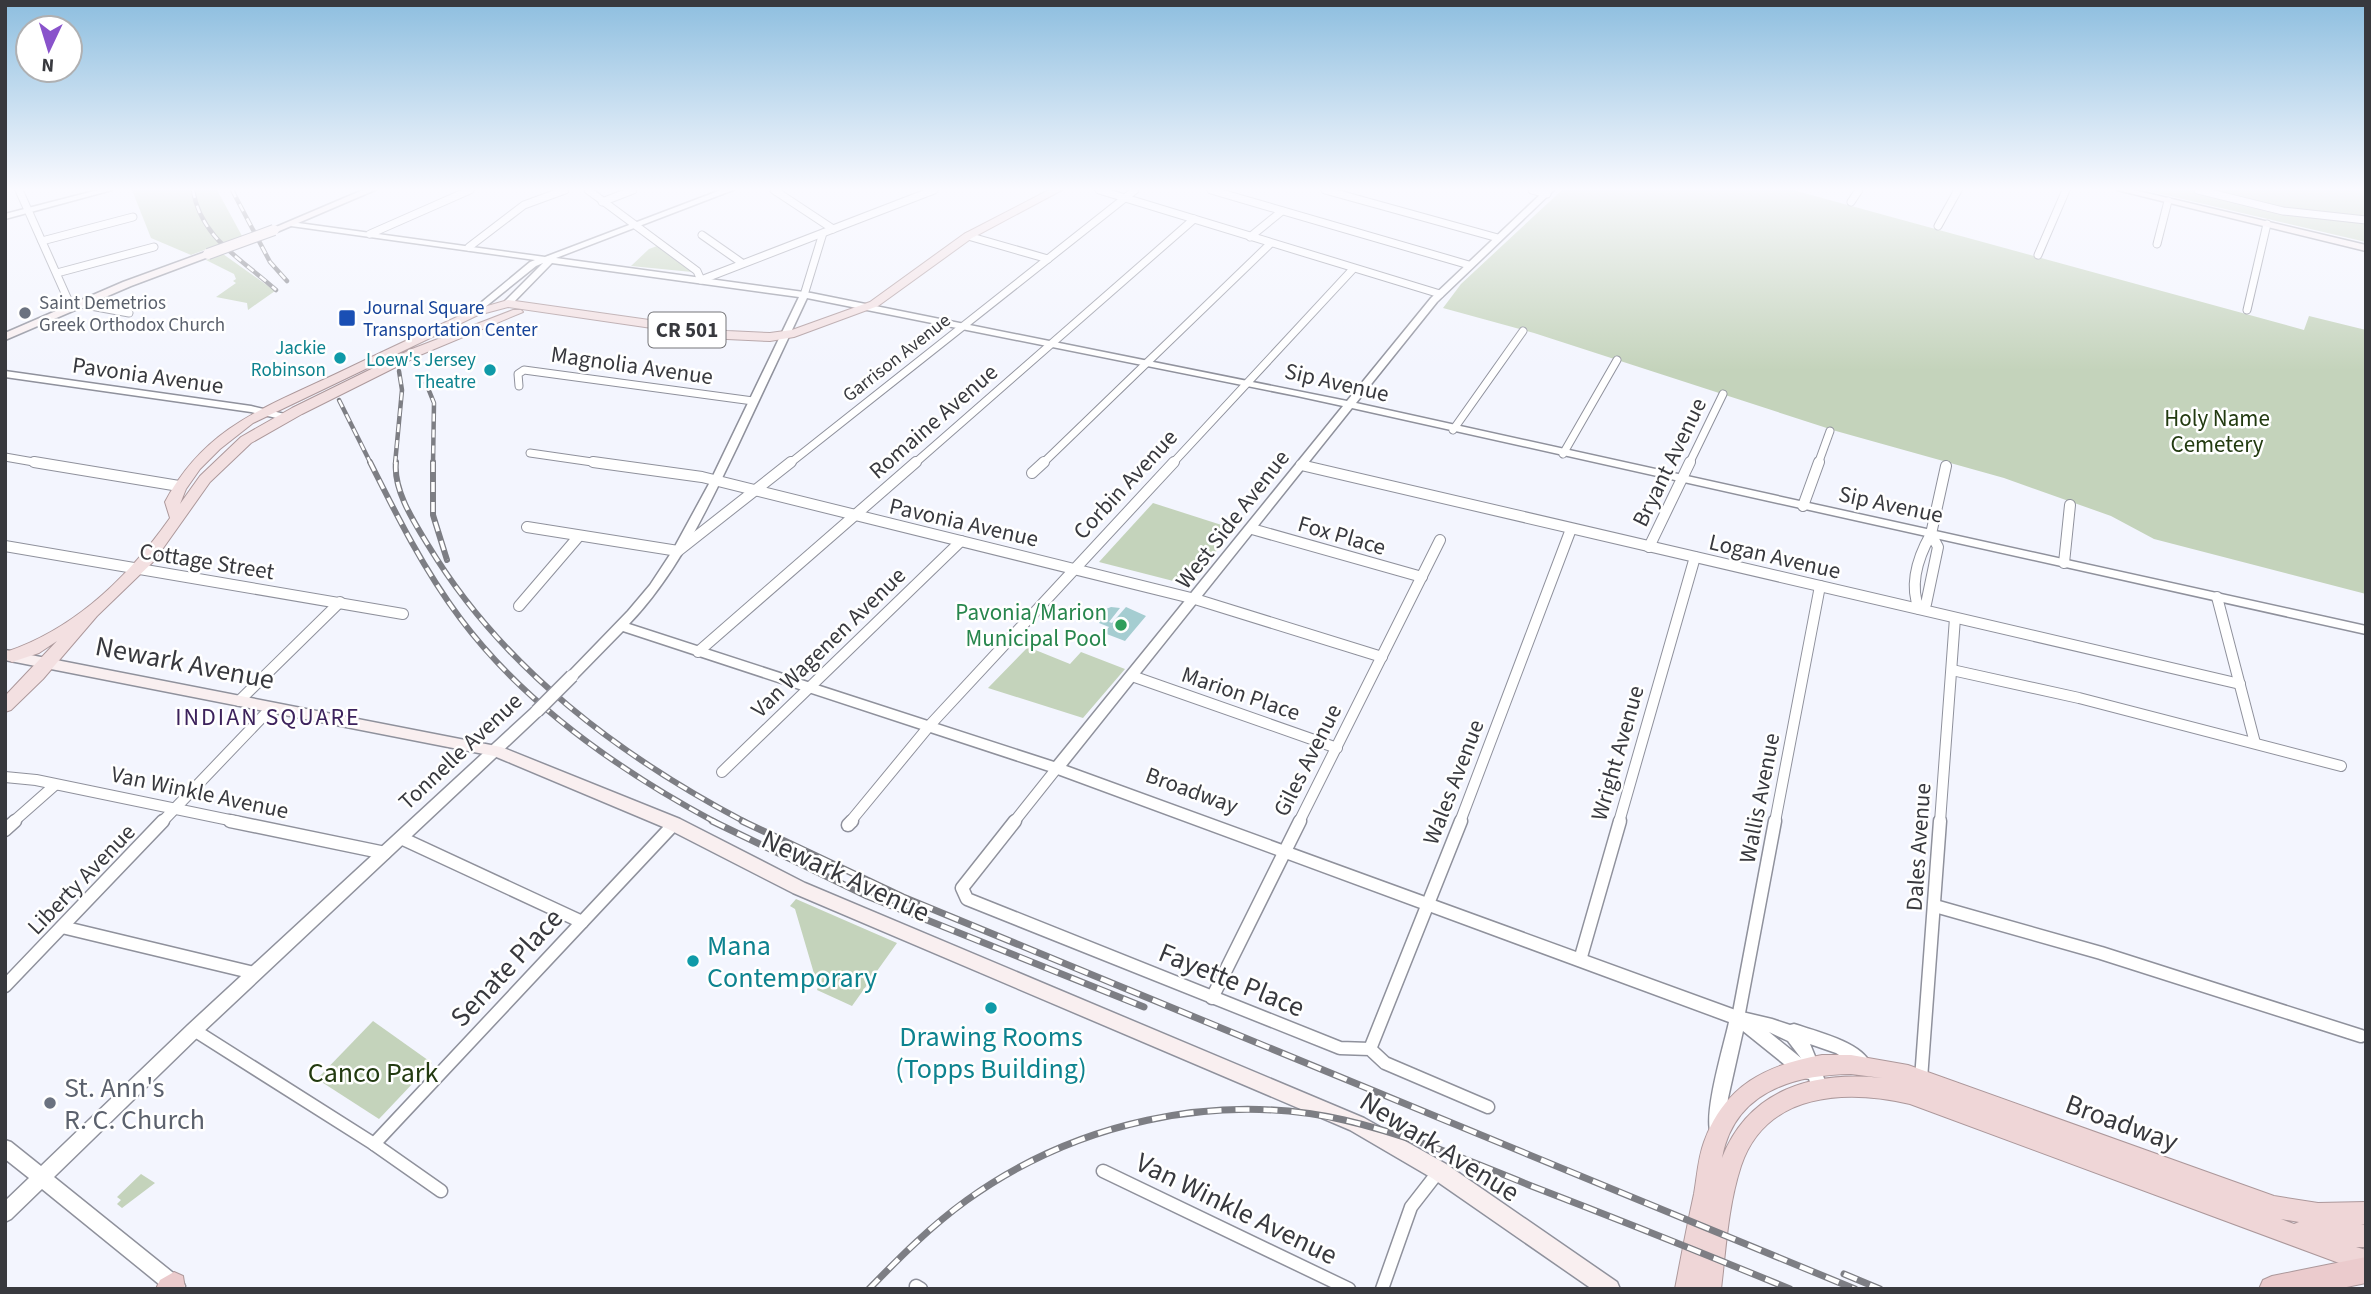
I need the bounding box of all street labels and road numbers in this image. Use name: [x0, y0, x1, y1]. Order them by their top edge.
street label: Garrison Avenue: [837, 307, 957, 409]
road number: CR 501: [648, 312, 726, 348]
street label: Magnolia Avenue: [549, 338, 715, 393]
street label: Pavonia Avenue: [70, 349, 226, 402]
street label: Sip Avenue: [1281, 354, 1392, 411]
street label: Romaine Avenue: [862, 356, 1005, 487]
street label: Bryant Avenue: [1624, 392, 1715, 532]
street label: Corbin Avenue: [1066, 422, 1185, 547]
street label: West Side Avenue: [1167, 443, 1297, 596]
street label: Sip Avenue: [1836, 477, 1946, 532]
street label: Pavonia Avenue: [886, 489, 1042, 556]
street label: Fox Place: [1294, 507, 1390, 564]
street label: Logan Avenue: [1706, 525, 1844, 588]
street label: Cottage Street: [137, 535, 277, 588]
street label: Van Wagenen Avenue: [743, 560, 913, 725]
street label: Newark Avenue: [92, 626, 278, 700]
street label: Marion Place: [1177, 658, 1305, 729]
street label: Wright Avenue: [1582, 682, 1653, 825]
street label: Tonnelle Avenue: [391, 685, 530, 817]
street label: Giles Avenue: [1265, 698, 1350, 822]
street label: Wales Avenue: [1414, 715, 1492, 850]
street label: Wallis Avenue: [1731, 730, 1788, 866]
street label: Van Winkle Avenue: [108, 758, 292, 827]
street label: Broadway: [1141, 758, 1243, 823]
street label: Dales Avenue: [1898, 782, 1939, 912]
street label: Liberty Avenue: [20, 816, 143, 942]
street label: Newark Avenue: [755, 819, 936, 932]
street label: Senate Place: [441, 899, 572, 1036]
street label: Fayette Place: [1153, 932, 1311, 1027]
street label: Newark Avenue: [1352, 1082, 1527, 1212]
street label: Broadway: [2060, 1084, 2184, 1162]
street label: Van Winkle Avenue: [1129, 1143, 1344, 1275]

